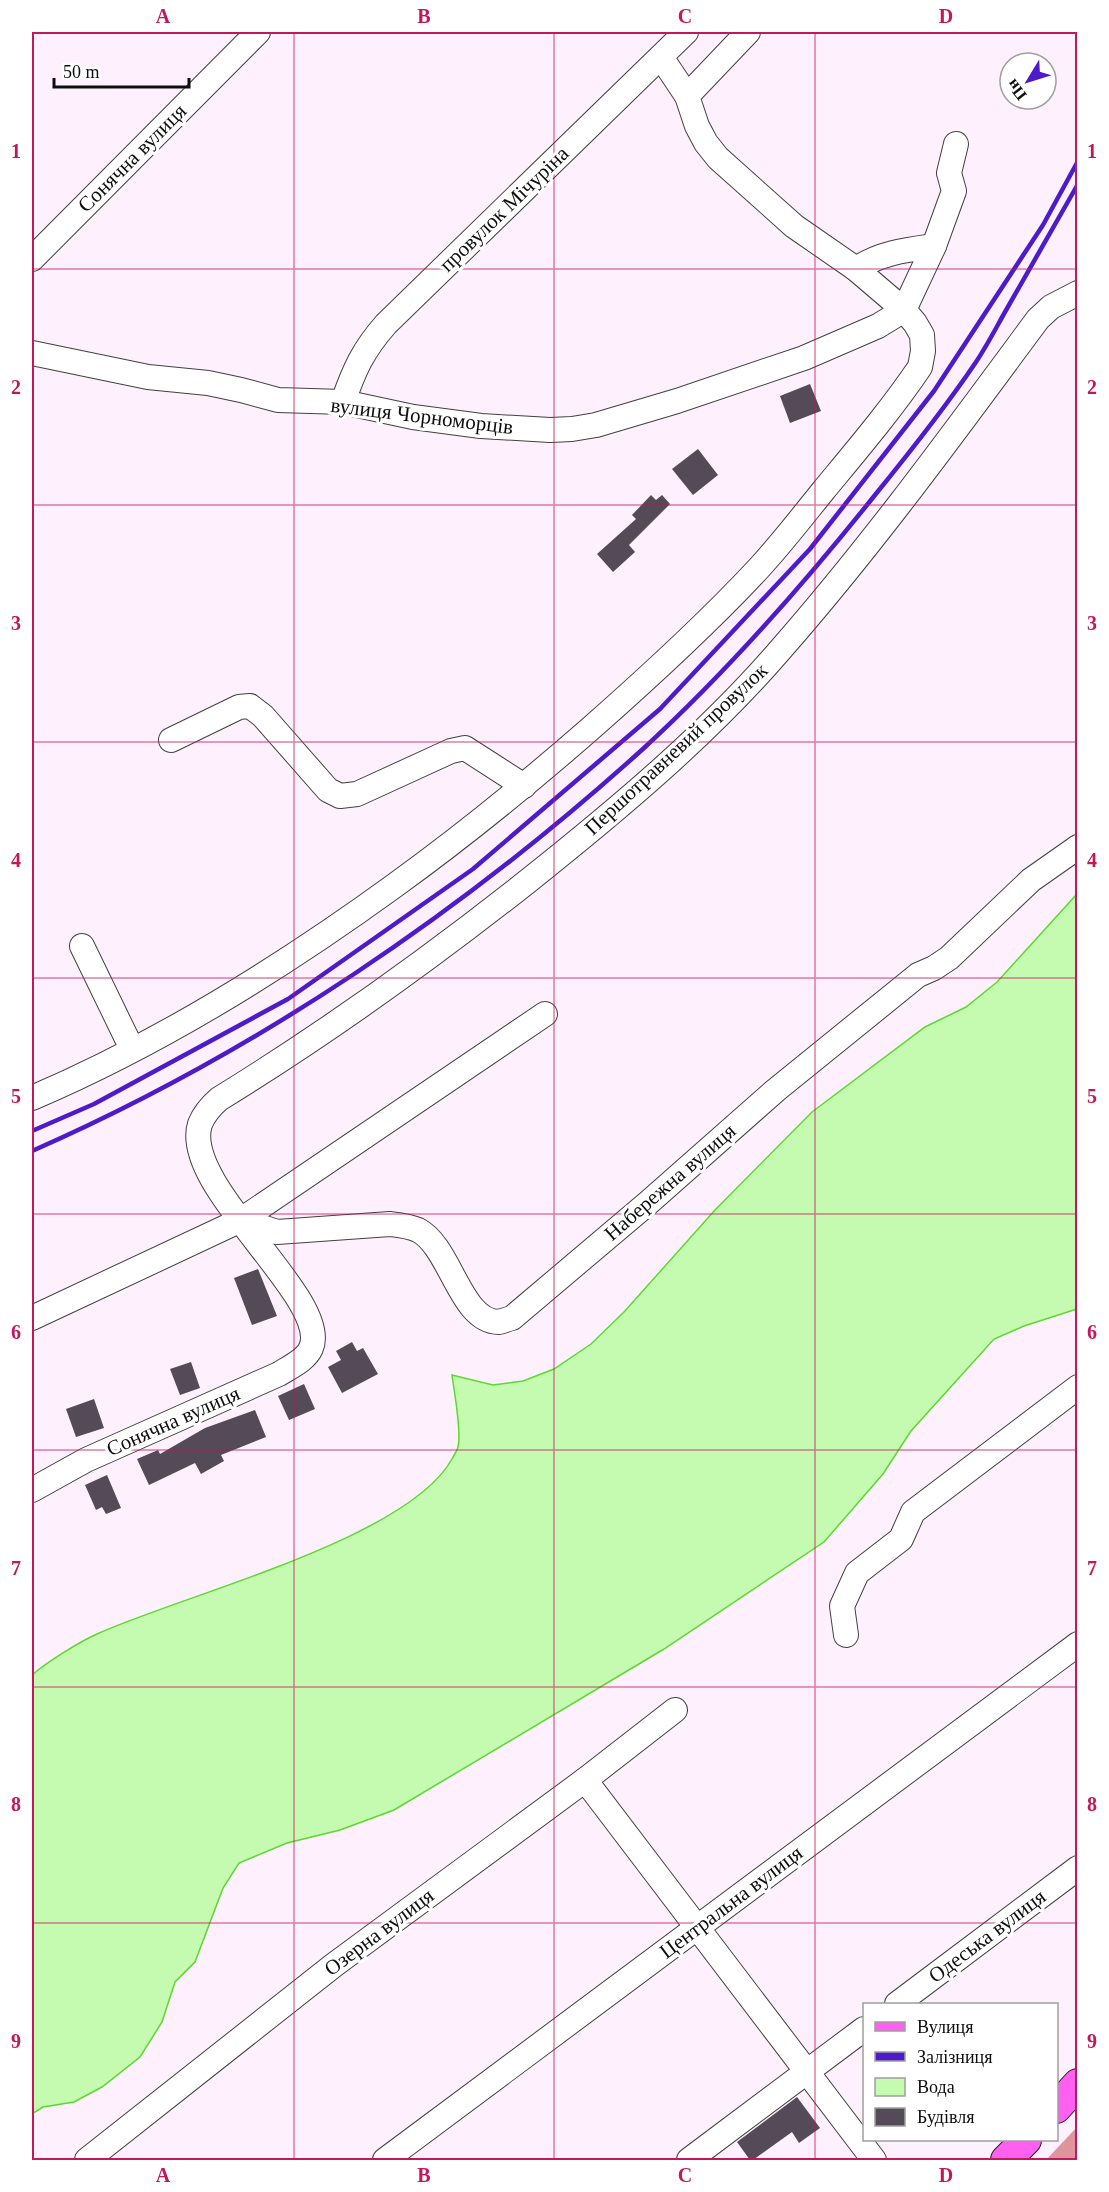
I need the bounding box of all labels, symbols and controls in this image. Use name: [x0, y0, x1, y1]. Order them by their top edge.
text: A: [156, 5, 171, 27]
text: B: [417, 5, 431, 27]
text: C: [678, 5, 692, 27]
text: D: [939, 5, 953, 27]
scale bar: [54, 51, 189, 89]
north arrow: [998, 51, 1058, 111]
text: 50 m: [63, 62, 100, 82]
text: Пн: [1003, 76, 1030, 104]
street label: Сонячна вулиця: [73, 99, 191, 217]
text: 1: [11, 140, 21, 162]
text: 1: [1087, 140, 1097, 162]
street label: провулок Мічуріна: [435, 141, 574, 277]
text: 2: [11, 376, 21, 398]
text: 2: [1087, 376, 1097, 398]
street label: вулиця Чорноморців: [329, 393, 515, 439]
text: 3: [11, 612, 21, 634]
text: 3: [1087, 612, 1097, 634]
street label: Першотравневий провулок: [580, 658, 773, 840]
text: 4: [11, 849, 21, 871]
text: 4: [1087, 849, 1097, 871]
text: 5: [11, 1085, 21, 1107]
text: 5: [1087, 1085, 1097, 1107]
street label: Набережна вулиця: [600, 1118, 741, 1245]
text: 6: [11, 1321, 21, 1343]
text: 6: [1087, 1321, 1097, 1343]
street label: Сонячна вулиця: [103, 1381, 244, 1461]
text: 7: [11, 1557, 21, 1579]
text: 7: [1087, 1557, 1097, 1579]
text: 8: [11, 1793, 21, 1815]
text: 8: [1087, 1793, 1097, 1815]
street label: Центральна вулиця: [655, 1840, 807, 1963]
street label: Озерна вулиця: [320, 1883, 439, 1981]
street label: Одеська вулиця: [924, 1884, 1050, 1988]
legend: [863, 2003, 1058, 2141]
text: Вулиця: [917, 2017, 974, 2037]
text: 9: [11, 2030, 21, 2052]
text: 9: [1087, 2030, 1097, 2052]
text: Залізниця: [917, 2047, 992, 2067]
text: Вода: [917, 2077, 955, 2097]
text: Будівля: [917, 2107, 974, 2127]
text: A: [156, 2164, 171, 2186]
text: B: [417, 2164, 431, 2186]
text: C: [678, 2164, 692, 2186]
text: D: [939, 2164, 953, 2186]

